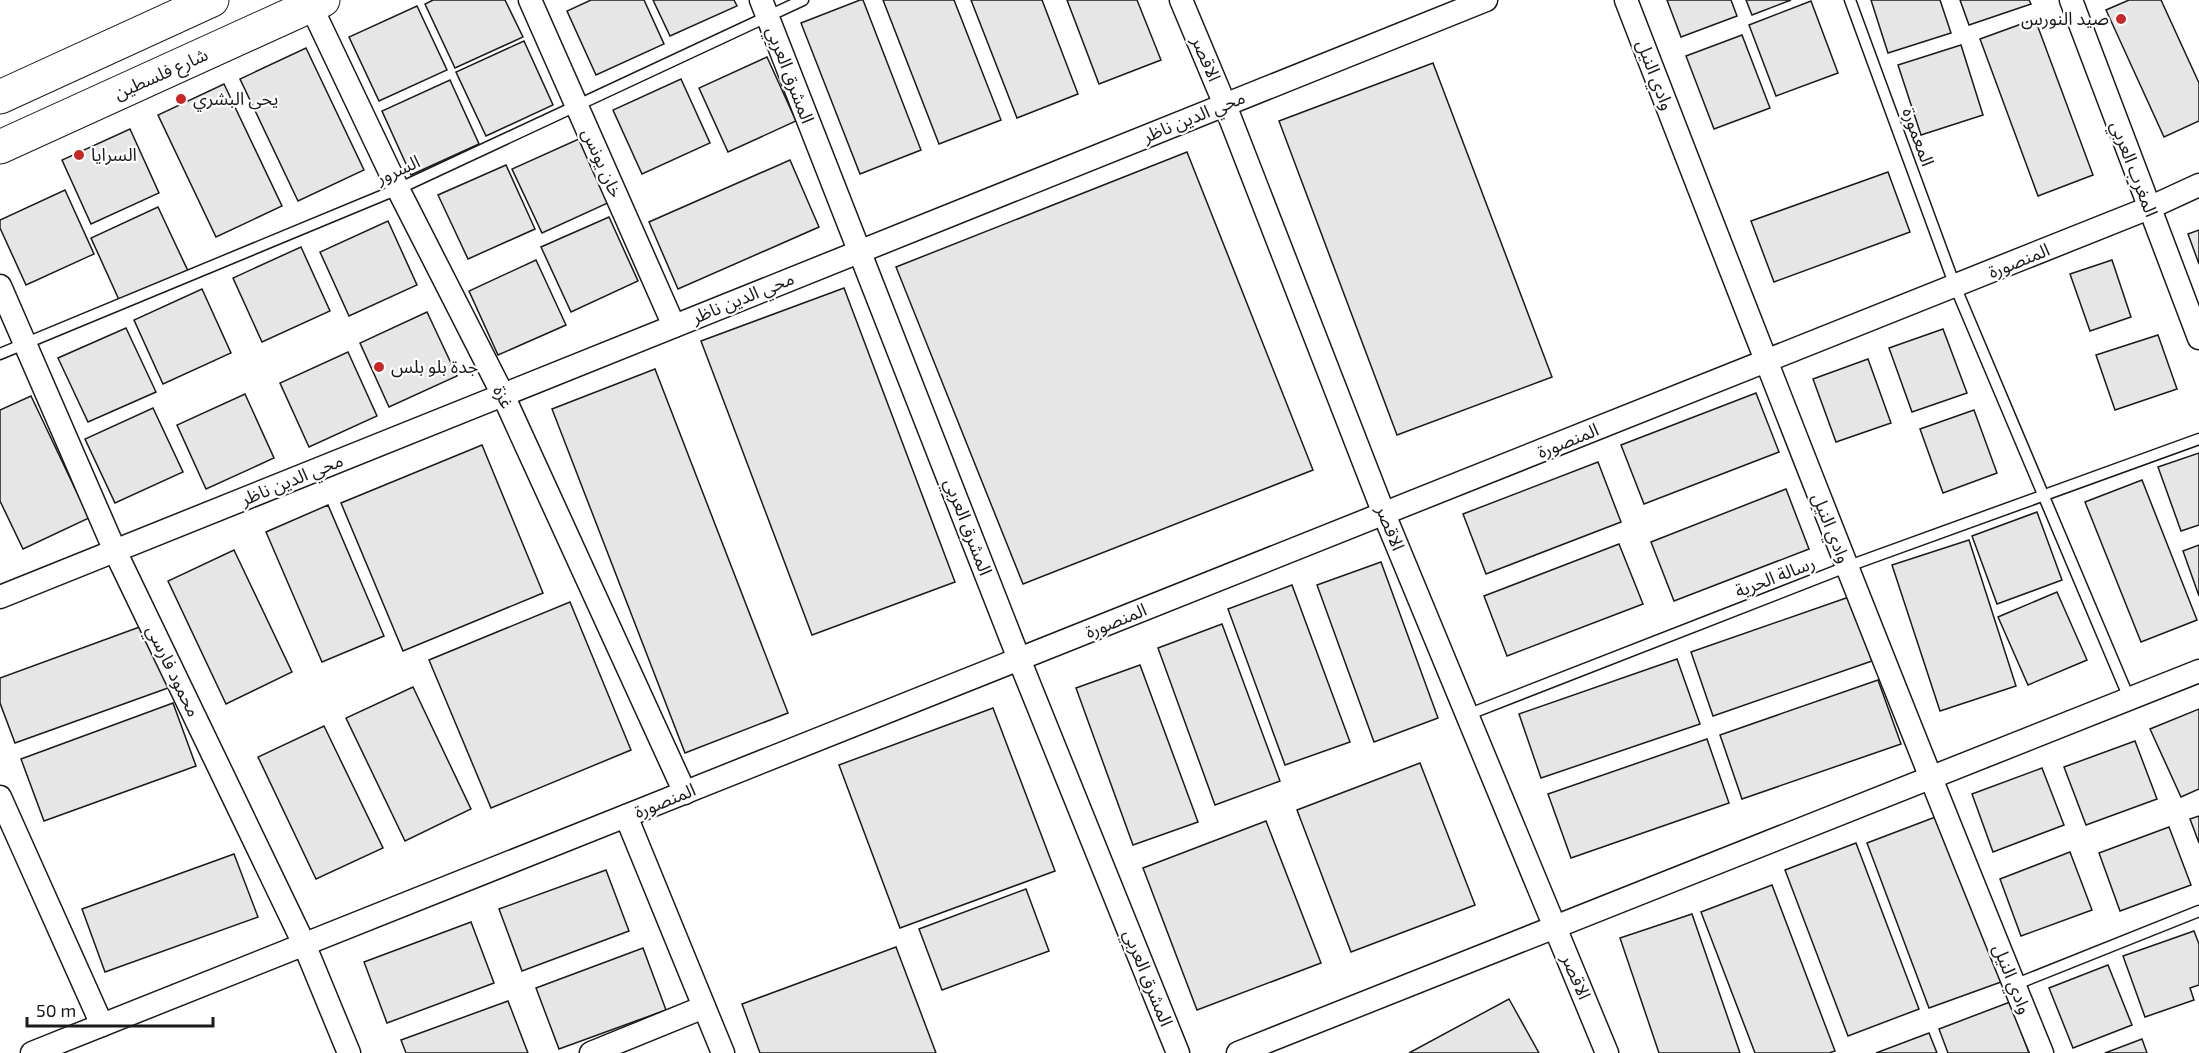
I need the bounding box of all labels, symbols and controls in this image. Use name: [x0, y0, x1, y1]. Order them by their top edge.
place label: صيد النورس: [2021, 7, 2109, 30]
marker: صيد النورس: [2114, 12, 2128, 26]
street label: المشرق العربي: [759, 23, 820, 127]
street label: الاقصر: [1186, 32, 1226, 85]
street label: وادي النيل: [1630, 36, 1679, 114]
street label: شارع فلسطين: [110, 43, 213, 107]
street label: محي الدين ناظر: [1138, 86, 1249, 150]
place label: يحى البشري: [193, 87, 278, 112]
marker: يحى البشري: [174, 92, 188, 106]
street label: المعمورة: [1897, 104, 1940, 169]
street label: المغرب العربي: [2104, 118, 2163, 221]
street label: خان يونس: [577, 124, 628, 201]
place label: السرايا: [91, 143, 137, 166]
marker: السرايا: [72, 148, 86, 162]
street label: السرور: [371, 150, 424, 190]
street label: المنصورة: [1985, 238, 2053, 283]
street label: محي الدين ناظر: [687, 267, 798, 331]
place label: جدة بلو بلس: [391, 355, 478, 378]
marker: جدة بلو بلس: [372, 360, 386, 374]
street label: غزة: [488, 382, 519, 412]
street label: المنصورة: [1534, 418, 1602, 463]
street label: محي الدين ناظر: [236, 449, 347, 513]
street label: المشرق العربي: [937, 475, 998, 579]
street label: وادي النيل: [1805, 489, 1856, 567]
street label: الاقصر: [1371, 501, 1410, 554]
street label: رسالة الحرية: [1731, 551, 1818, 602]
street label: المنصورة: [1082, 598, 1150, 643]
street label: محمود فارسي: [139, 621, 206, 721]
street label: المنصورة: [631, 778, 699, 823]
street label: المشرق العربي: [1117, 926, 1178, 1030]
street label: وادي النيل: [1986, 940, 2037, 1018]
street label: الاقصر: [1556, 950, 1596, 1003]
scale bar: [27, 990, 213, 1028]
text: 50 m: [36, 999, 76, 1021]

